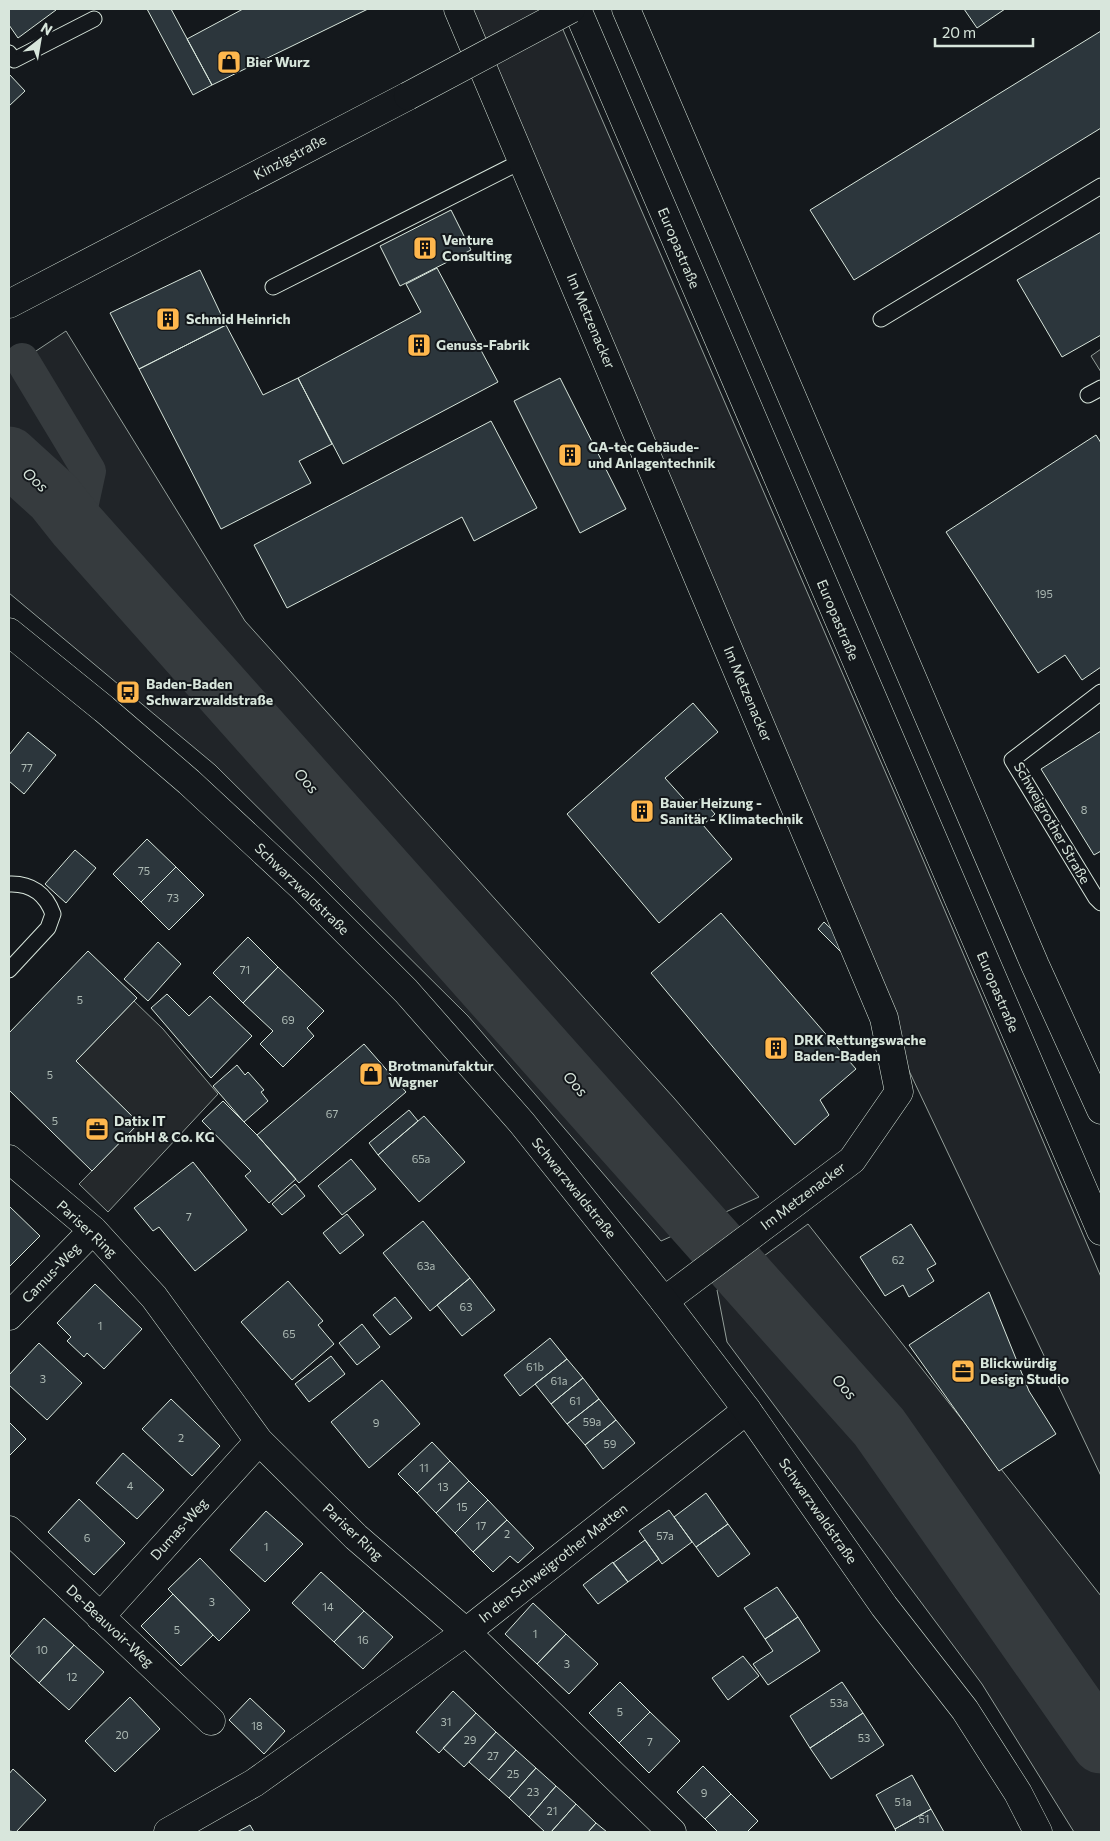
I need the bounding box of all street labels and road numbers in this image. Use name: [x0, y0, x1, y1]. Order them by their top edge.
street label: Kinzigstraße: [251, 130, 329, 183]
street label: Europastraße: [655, 205, 704, 291]
street label: Im Metzenacker: [564, 271, 619, 371]
street label: Europastraße: [814, 577, 863, 663]
street label: Im Metzenacker: [721, 644, 776, 744]
street label: Schweigrother Straße: [1011, 759, 1094, 887]
street label: Schwarzwaldstraße: [252, 839, 353, 938]
street label: Europastraße: [974, 949, 1023, 1035]
street label: Schwarzwaldstraße: [529, 1134, 620, 1241]
street label: Im Metzenacker: [757, 1158, 849, 1233]
street label: Pariser Ring: [54, 1197, 121, 1261]
street label: Camus-Weg: [18, 1239, 84, 1306]
street label: Schwarzwaldstraße: [776, 1455, 861, 1567]
street label: Dumas-Weg: [146, 1494, 211, 1563]
street label: In den Schweigrother Matten: [475, 1499, 630, 1626]
street label: Pariser Ring: [320, 1500, 387, 1564]
street label: De-Beauvoir-Weg: [63, 1581, 158, 1671]

